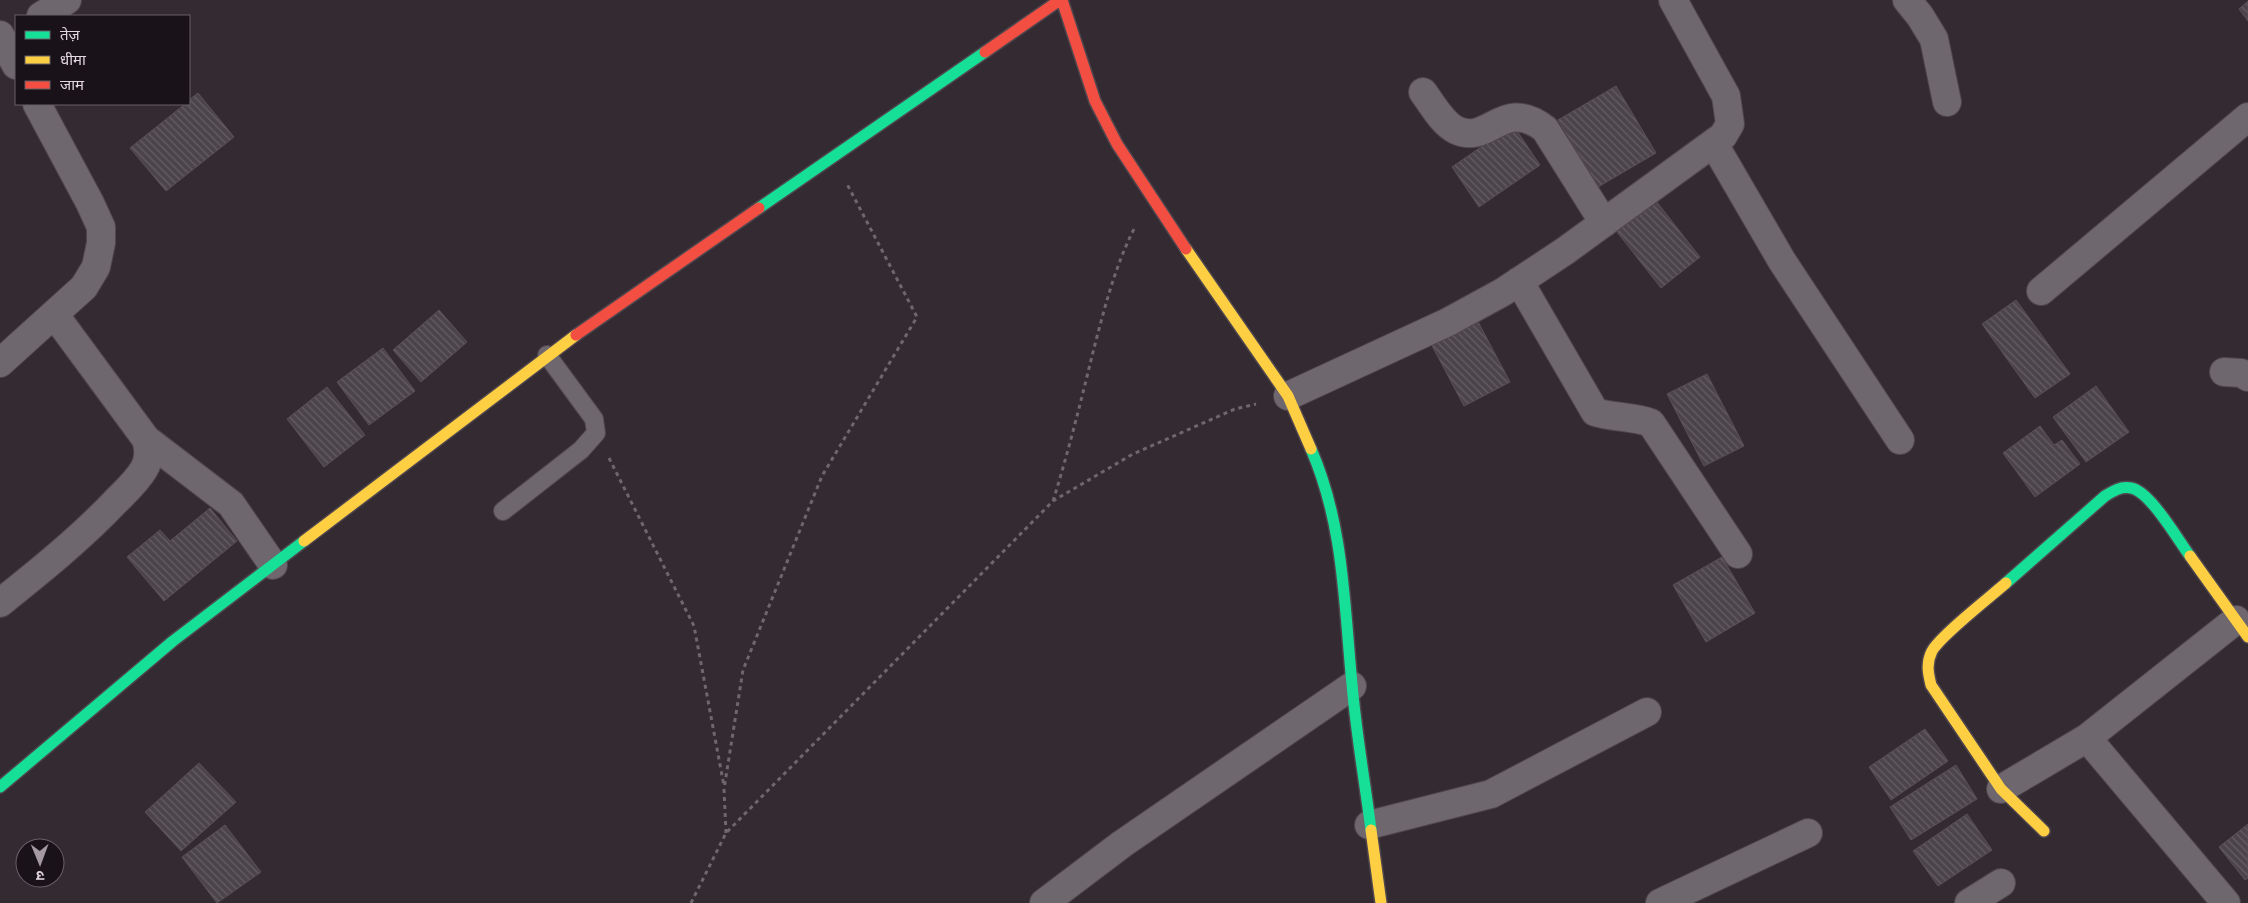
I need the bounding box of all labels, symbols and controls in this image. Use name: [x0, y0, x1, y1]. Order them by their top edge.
legend: [15, 15, 190, 105]
text: तेज़: [60, 26, 81, 44]
text: धीमा: [60, 51, 87, 69]
text: जाम: [60, 76, 85, 94]
north arrow: [15, 838, 65, 888]
text: उ: [35, 868, 44, 884]

